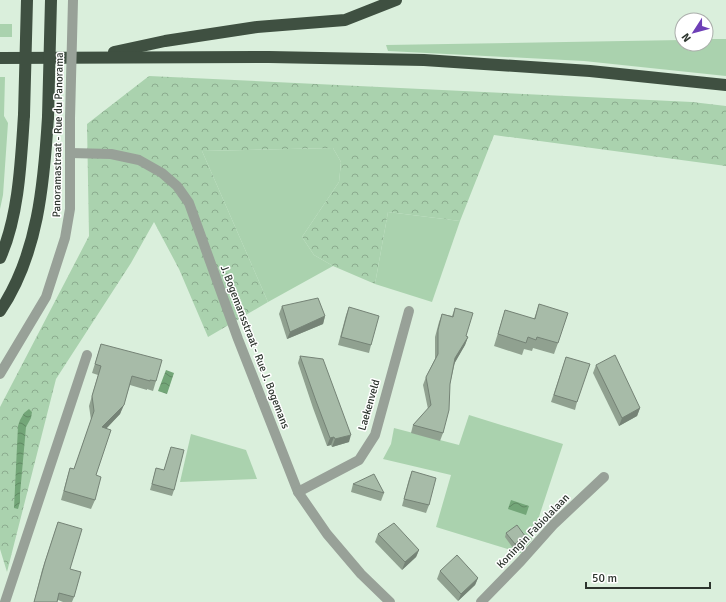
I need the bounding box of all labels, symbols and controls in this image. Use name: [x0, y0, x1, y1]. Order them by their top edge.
north arrow: [674, 12, 714, 52]
text: N: [679, 31, 694, 45]
street label: Panoramastraat - Rue du Panorama: [50, 52, 66, 218]
street label: J. Bogemansstraat - Rue J. Bogemans: [218, 263, 292, 431]
street label: Laekenveld: [355, 378, 383, 432]
street label: Koningin Fabiolalaan: [494, 491, 572, 571]
scale bar: [586, 564, 710, 590]
text: 50 m: [592, 571, 617, 586]

